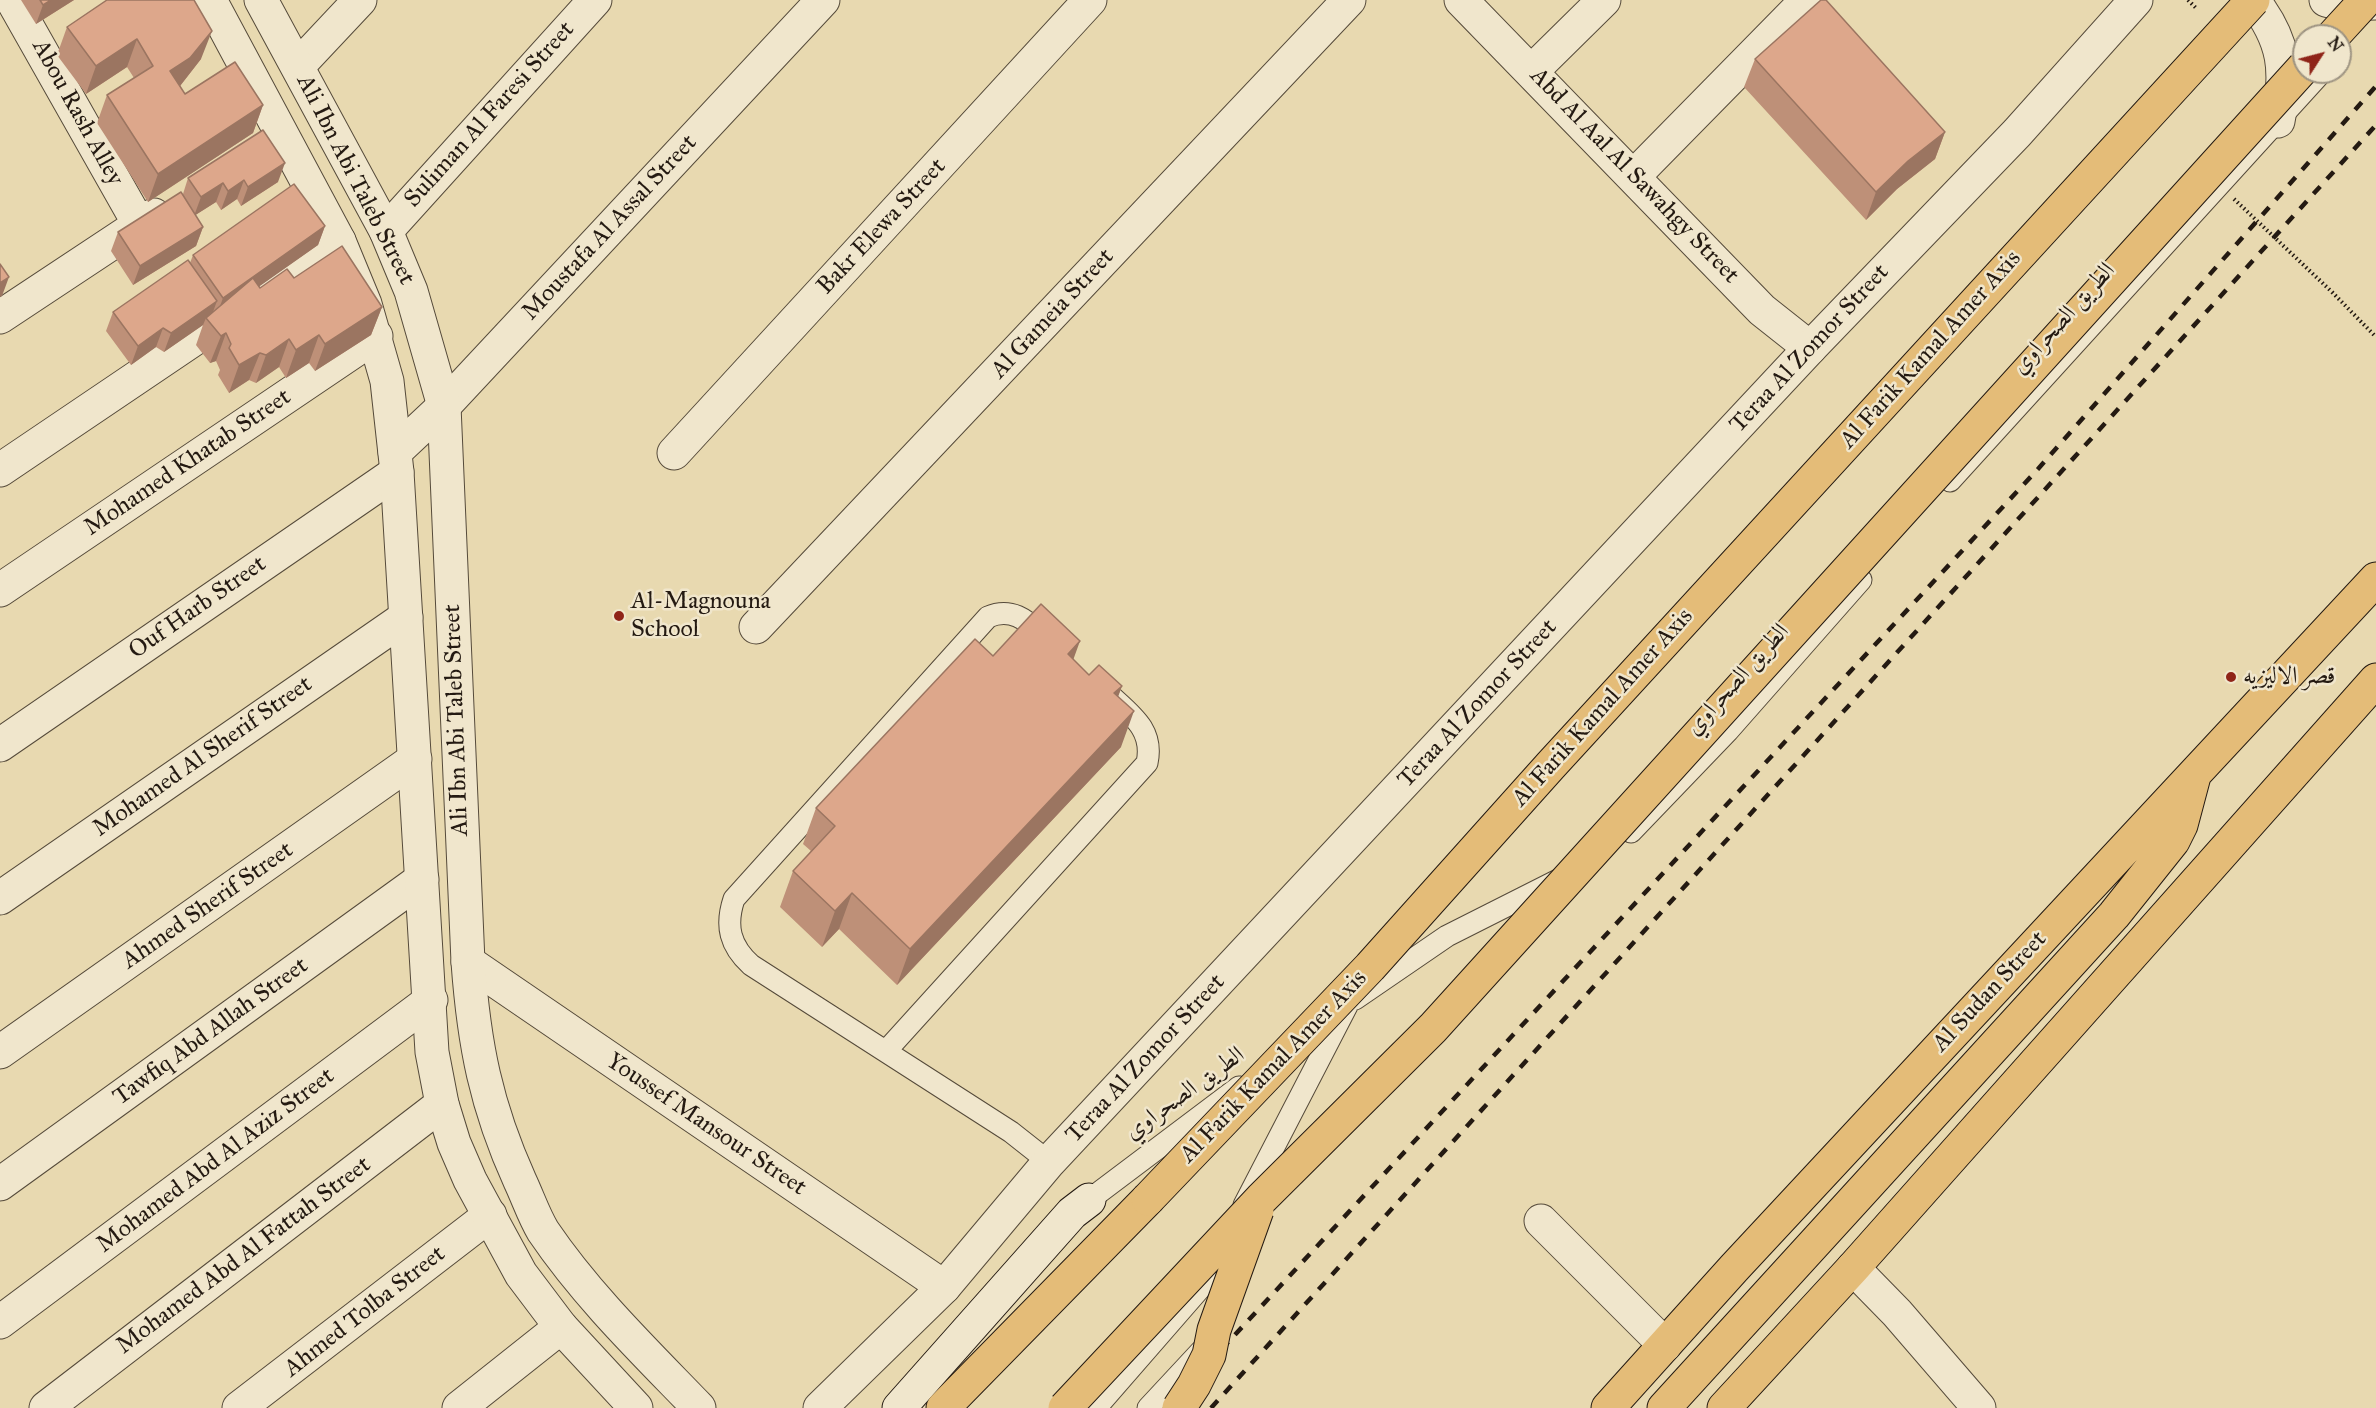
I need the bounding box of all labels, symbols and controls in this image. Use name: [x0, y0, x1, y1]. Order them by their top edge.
street label: Suliman Al Faresi Street: [399, 16, 581, 214]
north arrow: [2292, 24, 2352, 84]
text: N: [2324, 33, 2347, 55]
street label: Abou Rash Alley: [25, 35, 129, 191]
street label: Abd Al Aal Al Sawahgy Street: [1523, 62, 1745, 290]
street label: Ali Ibn Abi Taleb Street: [290, 70, 420, 290]
street label: Moustafa Al Assal Street: [517, 129, 703, 327]
street label: Bakr Elewa Street: [812, 153, 952, 301]
street label: Al Gameia Street: [985, 243, 1121, 385]
street label: Al Farik Kamal Amer Axis: [1834, 245, 2028, 455]
street label: الطريق الصحراوي: [2006, 257, 2122, 381]
street label: Teraa Al Zomor Street: [1724, 259, 1896, 439]
street label: Mohamed Khatab Street: [79, 383, 297, 543]
street label: Ouf Harb Street: [124, 550, 272, 666]
place label: Al-Magnouna School: [631, 588, 771, 644]
street label: Al Farik Kamal Amer Axis: [1506, 603, 1700, 813]
street label: Ali Ibn Abi Taleb Street: [439, 604, 475, 836]
marker: Al-Magnouna School: [612, 609, 626, 623]
street label: Teraa Al Zomor Street: [1392, 614, 1564, 794]
street label: الطريق الصحراوي: [1680, 618, 1796, 742]
place label: قصر الاليزيه: [2243, 663, 2335, 691]
street label: Mohamed Al Sherif Street: [88, 670, 318, 844]
marker: قصر الاليزيه: [2224, 670, 2238, 684]
street label: Ahmed Sherif Street: [117, 836, 299, 976]
street label: Al Sudan Street: [1927, 926, 2053, 1058]
street label: Tawfiq Abd Allah Street: [108, 952, 314, 1112]
street label: Al Farik Kamal Amer Axis: [1174, 965, 1374, 1169]
street label: Teraa Al Zomor Street: [1060, 969, 1232, 1149]
street label: الطريق الصحراوي: [1120, 1041, 1250, 1147]
street label: Youssef Mansour Street: [601, 1047, 811, 1203]
street label: Mohamed Abd Al Aziz Street: [92, 1062, 340, 1260]
street label: Mohamed Abd Al Fattah Street: [111, 1151, 377, 1361]
street label: Ahmed Tolba Street: [279, 1240, 451, 1384]

